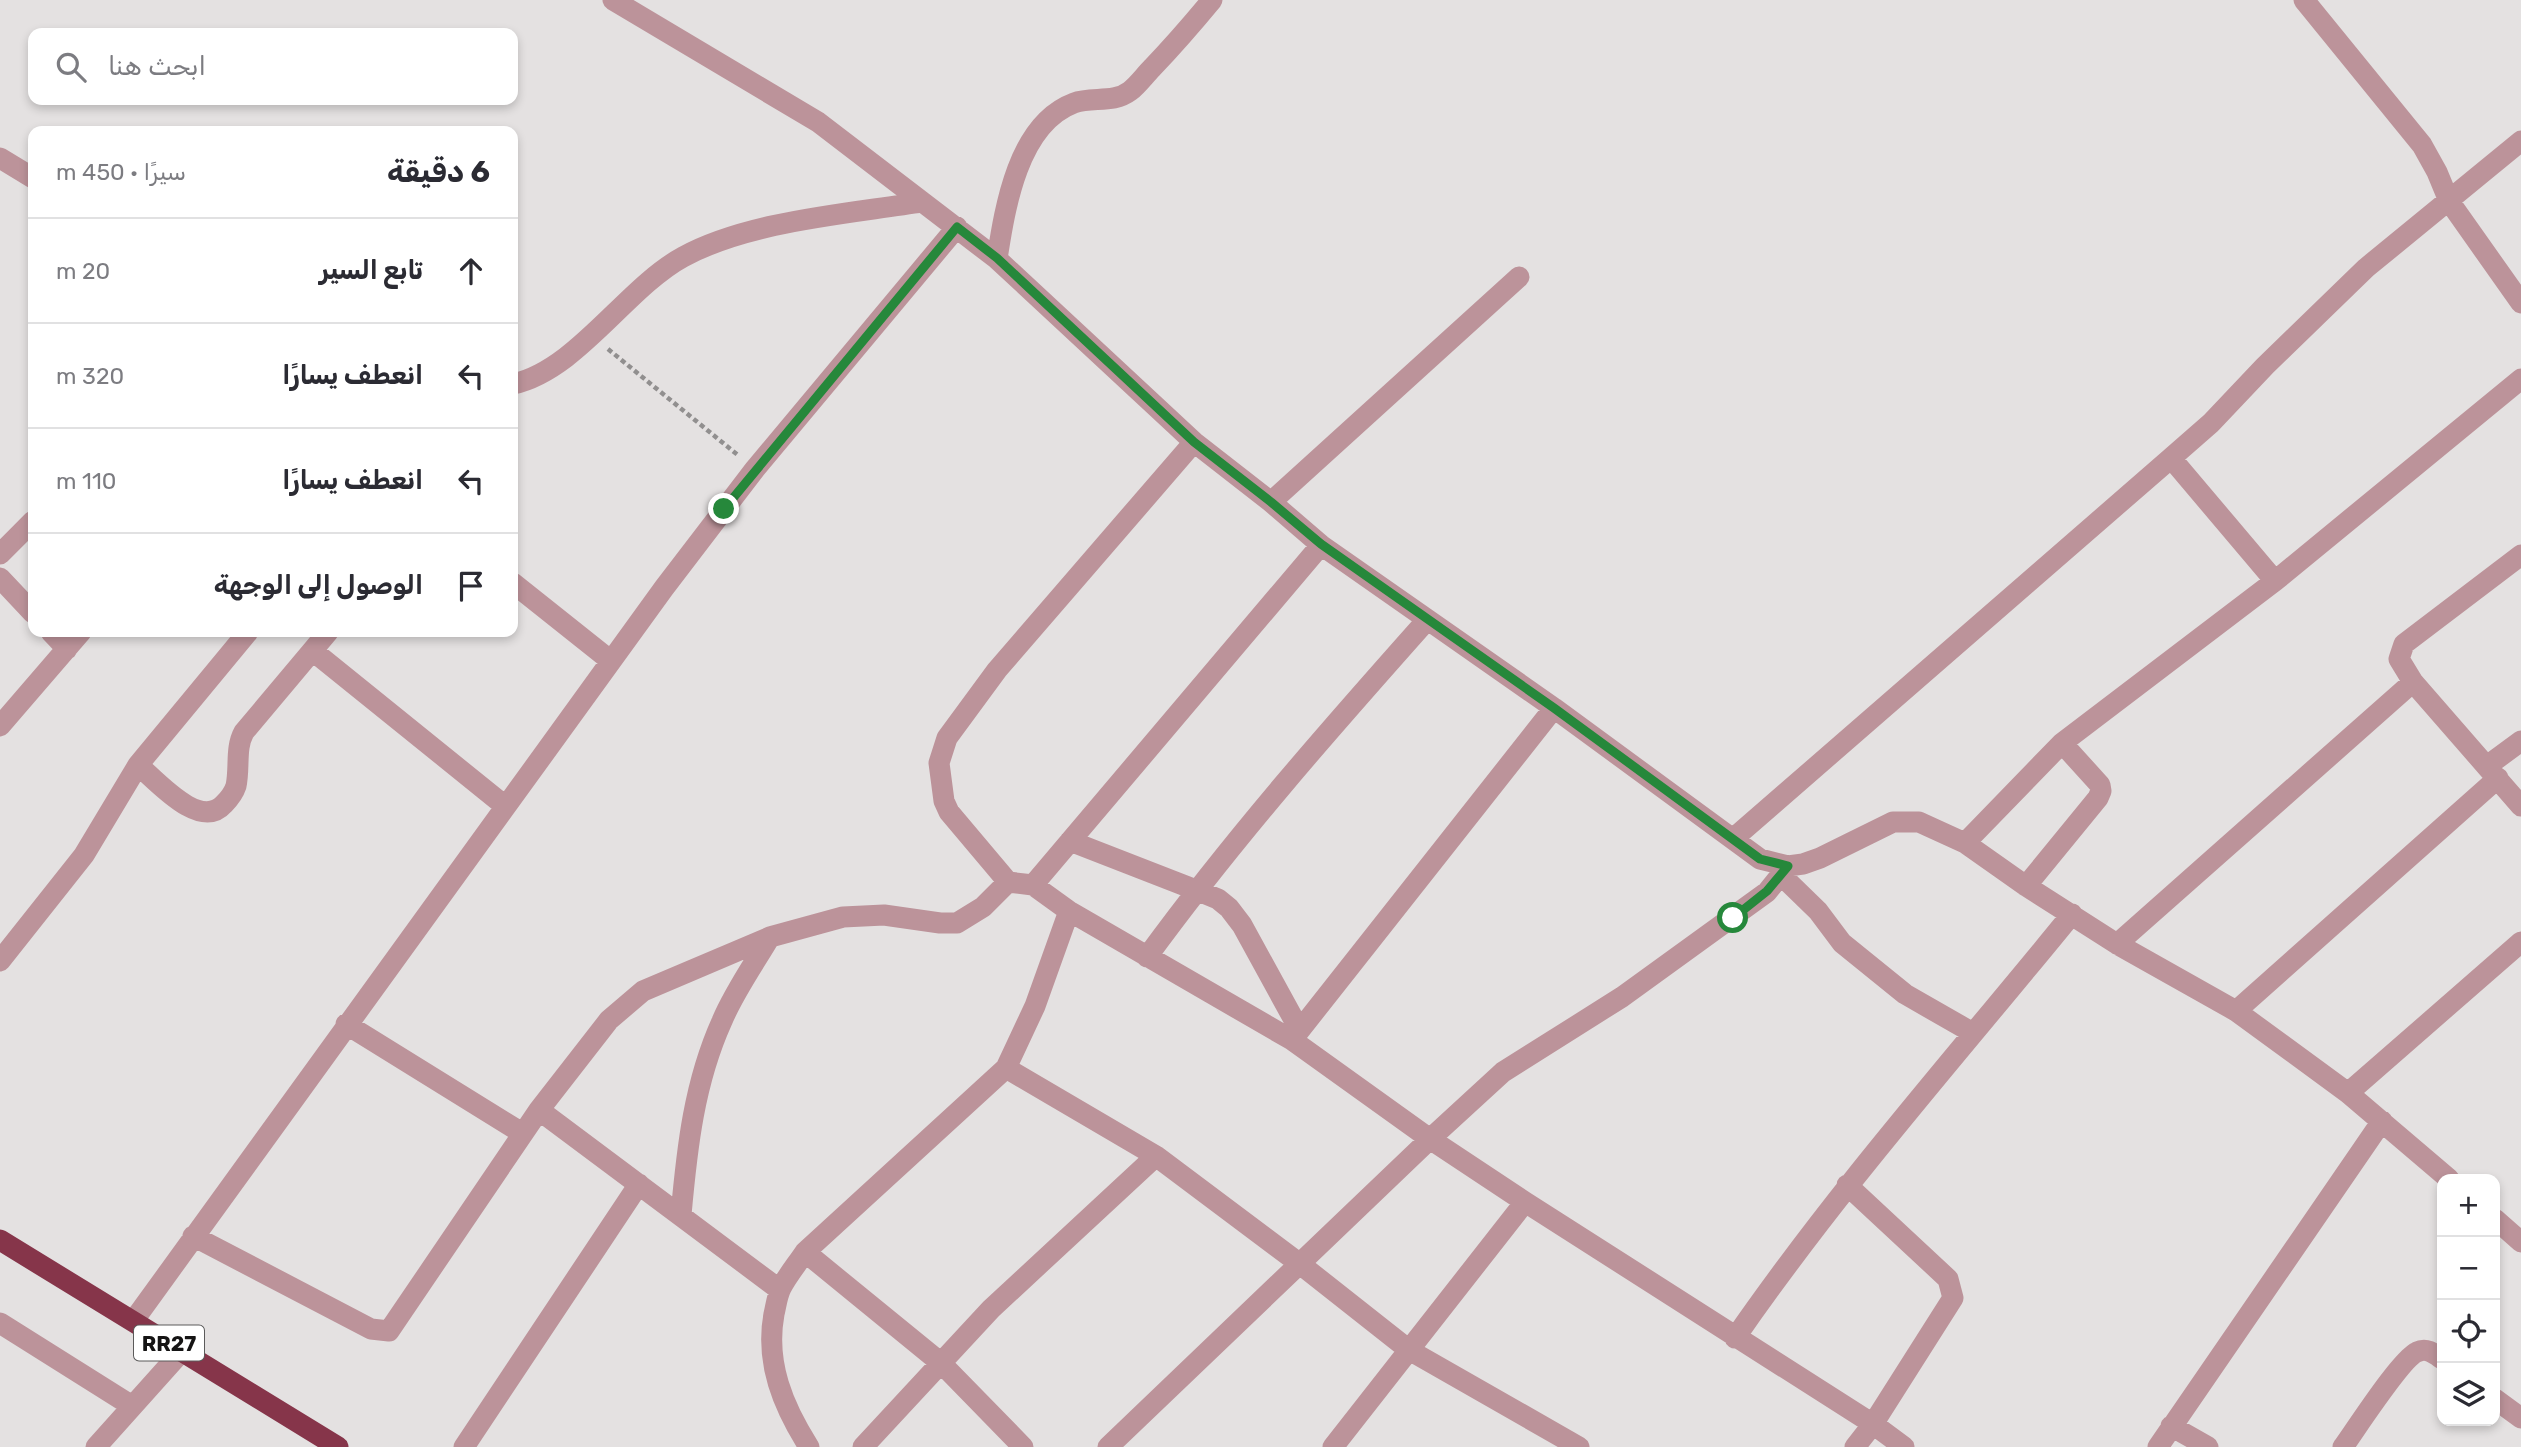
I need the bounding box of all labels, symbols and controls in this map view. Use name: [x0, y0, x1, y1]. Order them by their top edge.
search box: [28, 28, 518, 105]
icon: search: [52, 48, 90, 86]
text: ابحث هنا: [108, 51, 206, 82]
text: 6 دقيقة: [387, 154, 490, 190]
text: سيرًا · 450 m: [56, 158, 186, 186]
icon: ahead: [452, 252, 490, 290]
text: تابع السير: [319, 255, 423, 286]
text: 20 m: [56, 257, 110, 285]
icon: left: [452, 357, 490, 395]
text: انعطف يسارًا: [282, 360, 423, 391]
text: 320 m: [56, 362, 124, 390]
icon: left: [452, 462, 490, 500]
text: انعطف يسارًا: [282, 465, 423, 496]
text: 110 m: [56, 467, 116, 495]
route end: [708, 493, 739, 524]
icon: arrive: [452, 567, 490, 605]
text: الوصول إلى الوجهة: [214, 570, 423, 601]
route start: [1717, 902, 1748, 933]
map controls: [2437, 1174, 2500, 1426]
button: +: [2437, 1174, 2500, 1237]
button: −: [2437, 1237, 2500, 1300]
button: locate: [2437, 1300, 2500, 1363]
road number: RR27: [134, 1326, 204, 1360]
button: layers: [2437, 1363, 2500, 1426]

